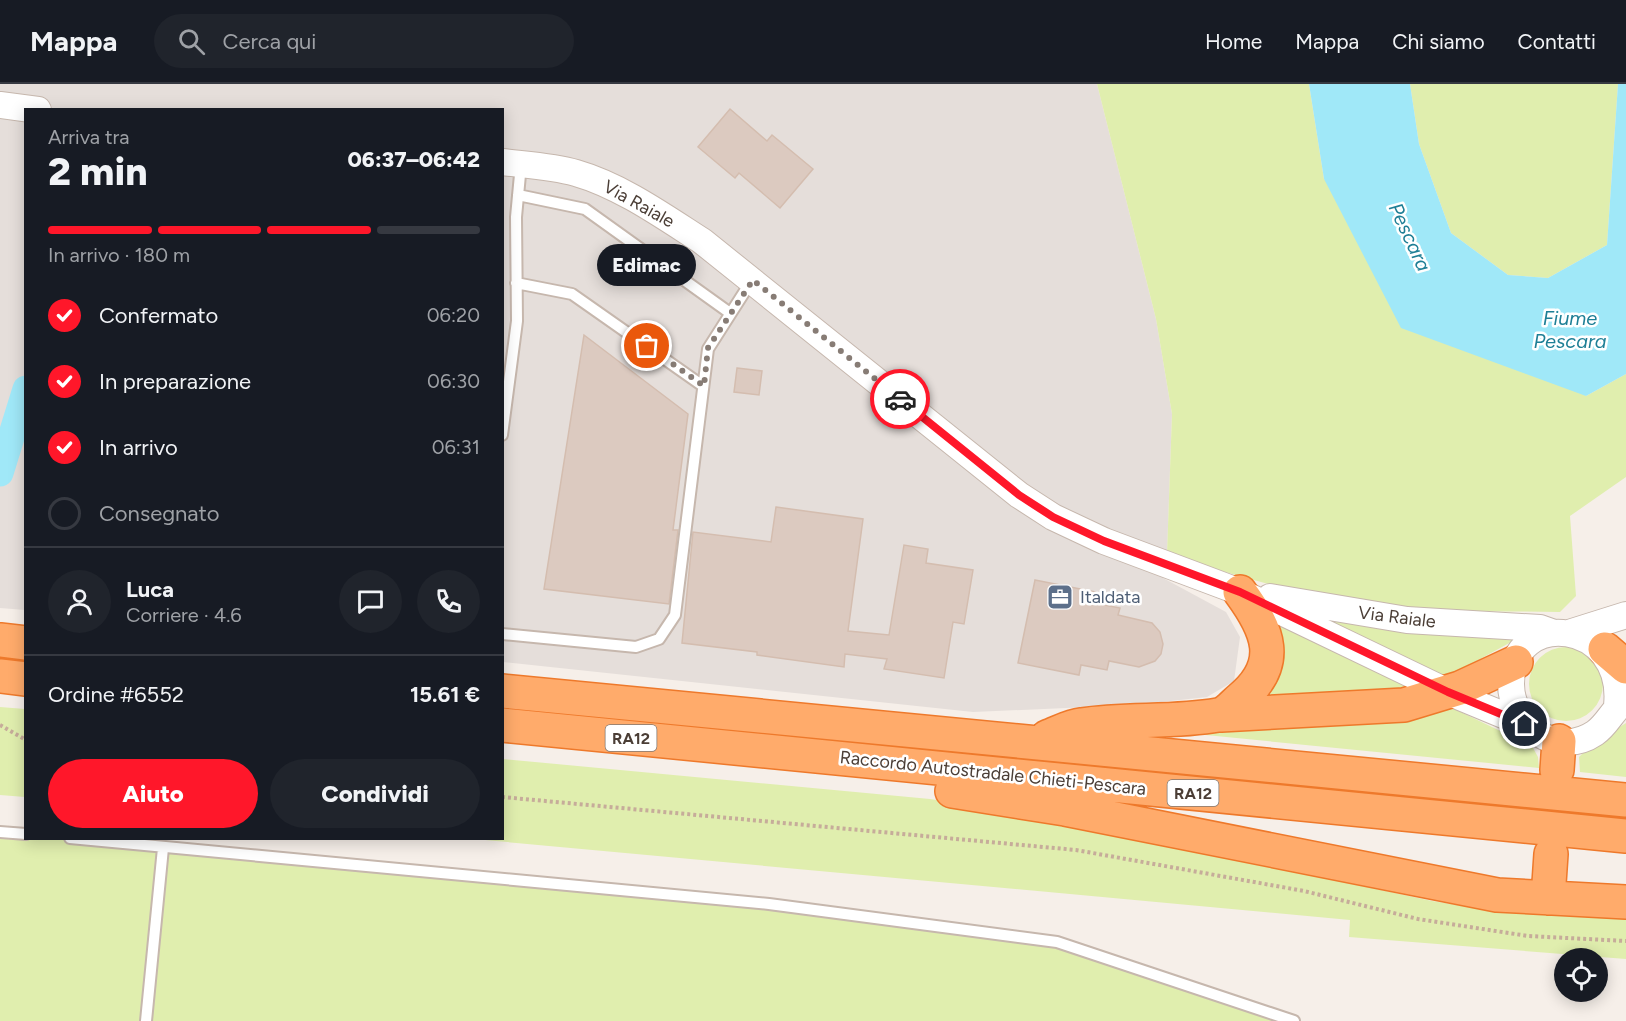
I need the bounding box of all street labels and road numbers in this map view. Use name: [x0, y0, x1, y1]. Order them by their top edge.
street label: Via Raiale: [600, 176, 679, 233]
street label: Via Raiale: [1357, 601, 1437, 633]
road number: RA12: [606, 725, 656, 751]
street label: Raccordo Autostradale Chieti-Pescara: [839, 746, 1147, 800]
road number: RA12: [1168, 780, 1218, 806]

